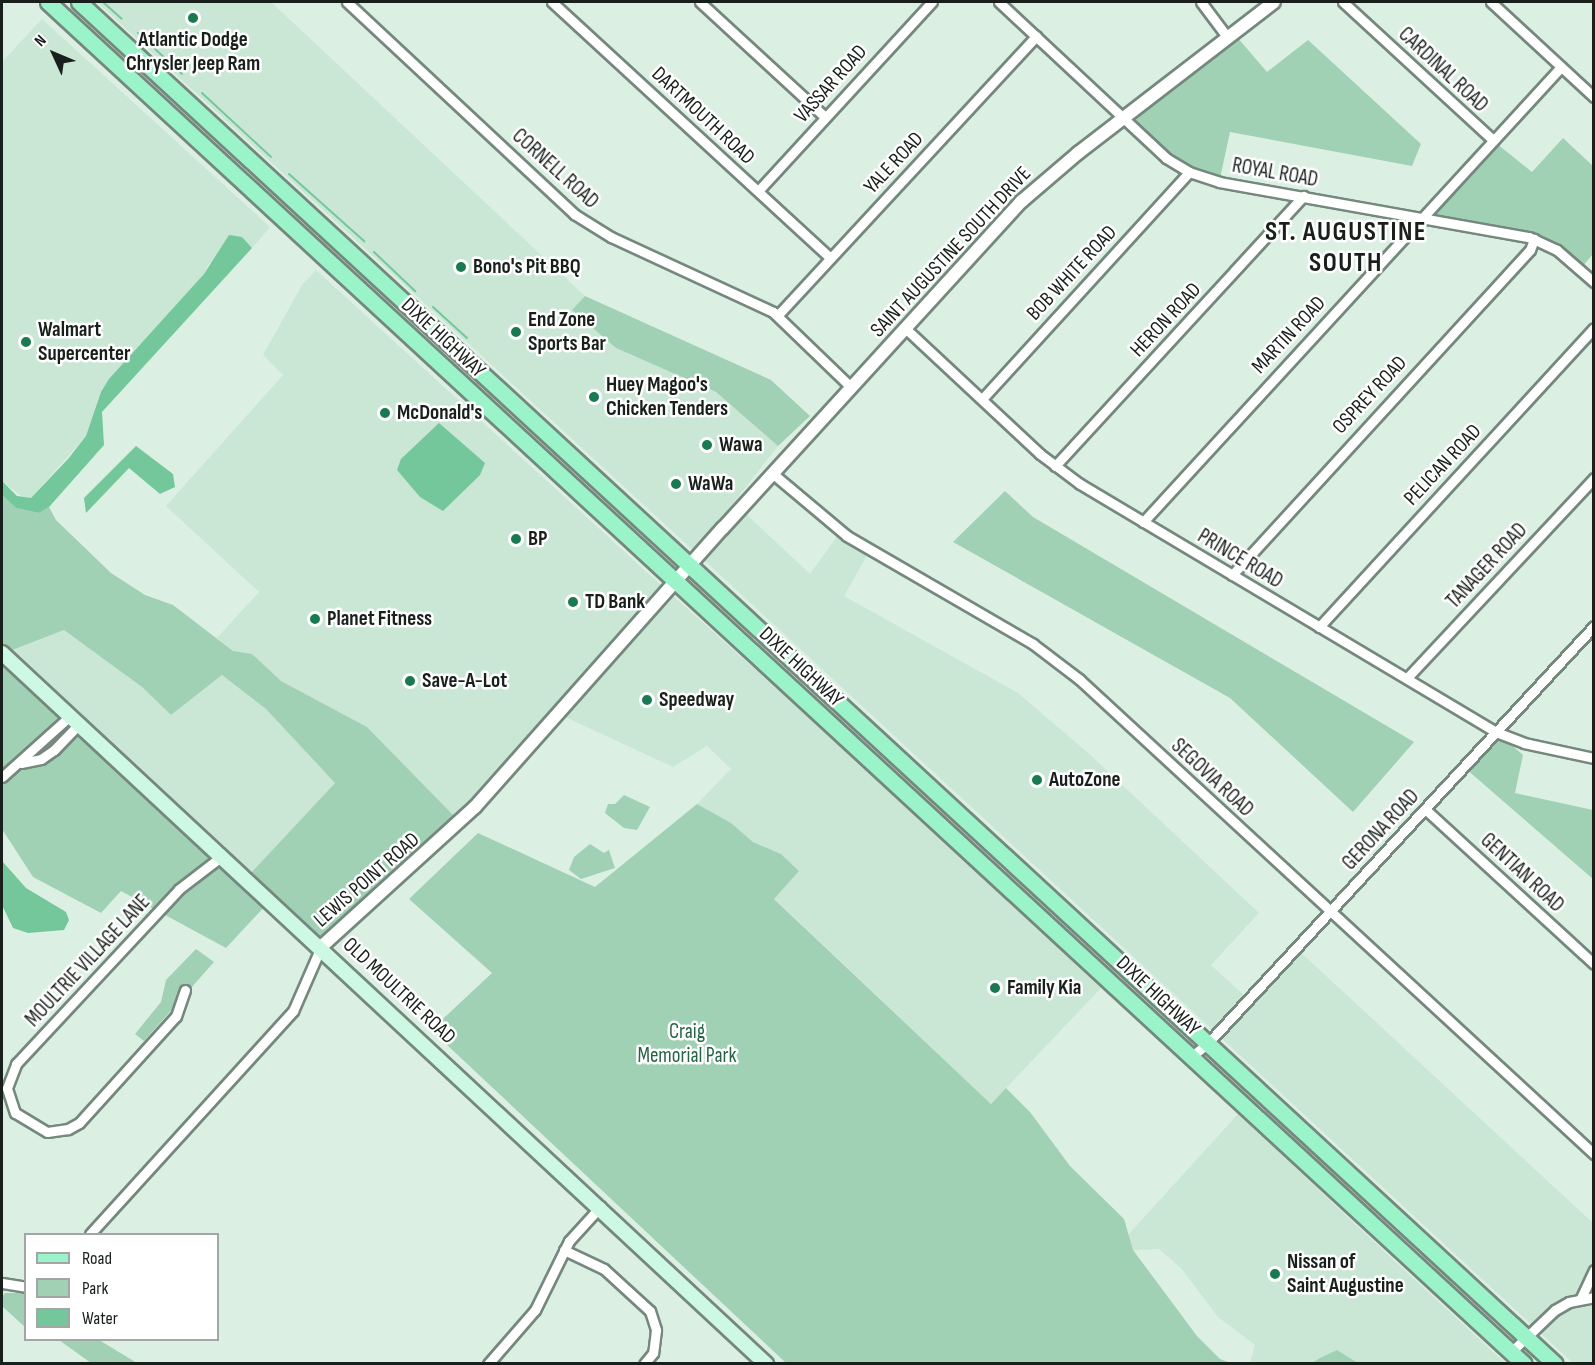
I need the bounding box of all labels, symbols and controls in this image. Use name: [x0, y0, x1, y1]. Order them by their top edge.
marker: Atlantic Dodge Chrysler Jeep Ram: [186, 11, 200, 25]
street label: CARDINAL ROAD: [1393, 22, 1493, 118]
north arrow: [24, 24, 84, 84]
place label: Atlantic Dodge Chrysler Jeep Ram: [126, 27, 260, 77]
text: N: [31, 31, 50, 51]
street label: VASSAR ROAD: [789, 40, 873, 128]
street label: DARTMOUTH ROAD: [646, 62, 760, 170]
street label: CORNELL ROAD: [507, 124, 603, 214]
street label: YALE ROAD: [859, 127, 929, 199]
street label: ROYAL ROAD: [1230, 153, 1320, 193]
street label: SAINT AUGUSTINE SOUTH DRIVE: [865, 162, 1037, 342]
district label: ST. AUGUSTINE SOUTH: [1265, 216, 1427, 279]
street label: BOB WHITE ROAD: [1022, 220, 1122, 326]
place label: Bono's Pit BBQ: [473, 254, 581, 280]
marker: Bono's Pit BBQ: [454, 260, 468, 274]
street label: HERON ROAD: [1125, 278, 1207, 362]
street label: MARTIN ROAD: [1247, 291, 1331, 379]
street label: DIXIE HIGHWAY: [396, 293, 490, 383]
place label: End Zone Sports Bar: [528, 307, 606, 357]
place label: Walmart Supercenter: [38, 317, 130, 367]
marker: End Zone Sports Bar: [509, 325, 523, 339]
marker: Walmart Supercenter: [19, 335, 33, 349]
street label: OSPREY ROAD: [1327, 351, 1413, 439]
place label: Huey Magoo's Chicken Tenders: [606, 372, 728, 422]
marker: Huey Magoo's Chicken Tenders: [587, 390, 601, 404]
place label: McDonald's: [397, 400, 482, 426]
marker: McDonald's: [378, 406, 392, 420]
street label: PELICAN ROAD: [1399, 419, 1487, 511]
place label: Wawa: [719, 432, 763, 458]
marker: Wawa: [700, 438, 714, 452]
place label: WaWa: [688, 471, 733, 497]
marker: WaWa: [669, 477, 683, 491]
street label: TANAGER ROAD: [1441, 518, 1533, 614]
street label: PRINCE ROAD: [1193, 524, 1287, 594]
place label: BP: [528, 526, 547, 552]
marker: BP: [509, 532, 523, 546]
place label: TD Bank: [585, 589, 645, 615]
marker: TD Bank: [566, 595, 580, 609]
place label: Planet Fitness: [327, 606, 432, 632]
marker: Planet Fitness: [308, 612, 322, 626]
street label: DIXIE HIGHWAY: [754, 622, 848, 712]
place label: Save-A-Lot: [422, 668, 507, 694]
marker: Save-A-Lot: [403, 674, 417, 688]
place label: Speedway: [659, 687, 734, 713]
marker: Speedway: [640, 693, 654, 707]
street label: SEGOVIA ROAD: [1166, 734, 1258, 822]
place label: AutoZone: [1049, 767, 1121, 793]
marker: AutoZone: [1030, 773, 1044, 787]
street label: GERONA ROAD: [1337, 784, 1425, 876]
street label: LEWIS POINT ROAD: [309, 827, 425, 933]
street label: GENTIAN ROAD: [1475, 828, 1569, 918]
street label: MOULTRIE VILLAGE LANE: [20, 890, 156, 1032]
street label: OLD MOULTRIE ROAD: [337, 932, 461, 1050]
street label: DIXIE HIGHWAY: [1111, 951, 1205, 1041]
place label: Family Kia: [1007, 975, 1081, 1001]
marker: Family Kia: [988, 981, 1002, 995]
park label: Craig Memorial Park: [637, 1019, 737, 1069]
legend: [24, 1233, 219, 1341]
text: Road: [82, 1248, 112, 1269]
place label: Nissan of Saint Augustine: [1287, 1249, 1404, 1299]
marker: Nissan of Saint Augustine: [1268, 1267, 1282, 1281]
text: Park: [82, 1278, 108, 1299]
text: Water: [82, 1308, 118, 1329]

